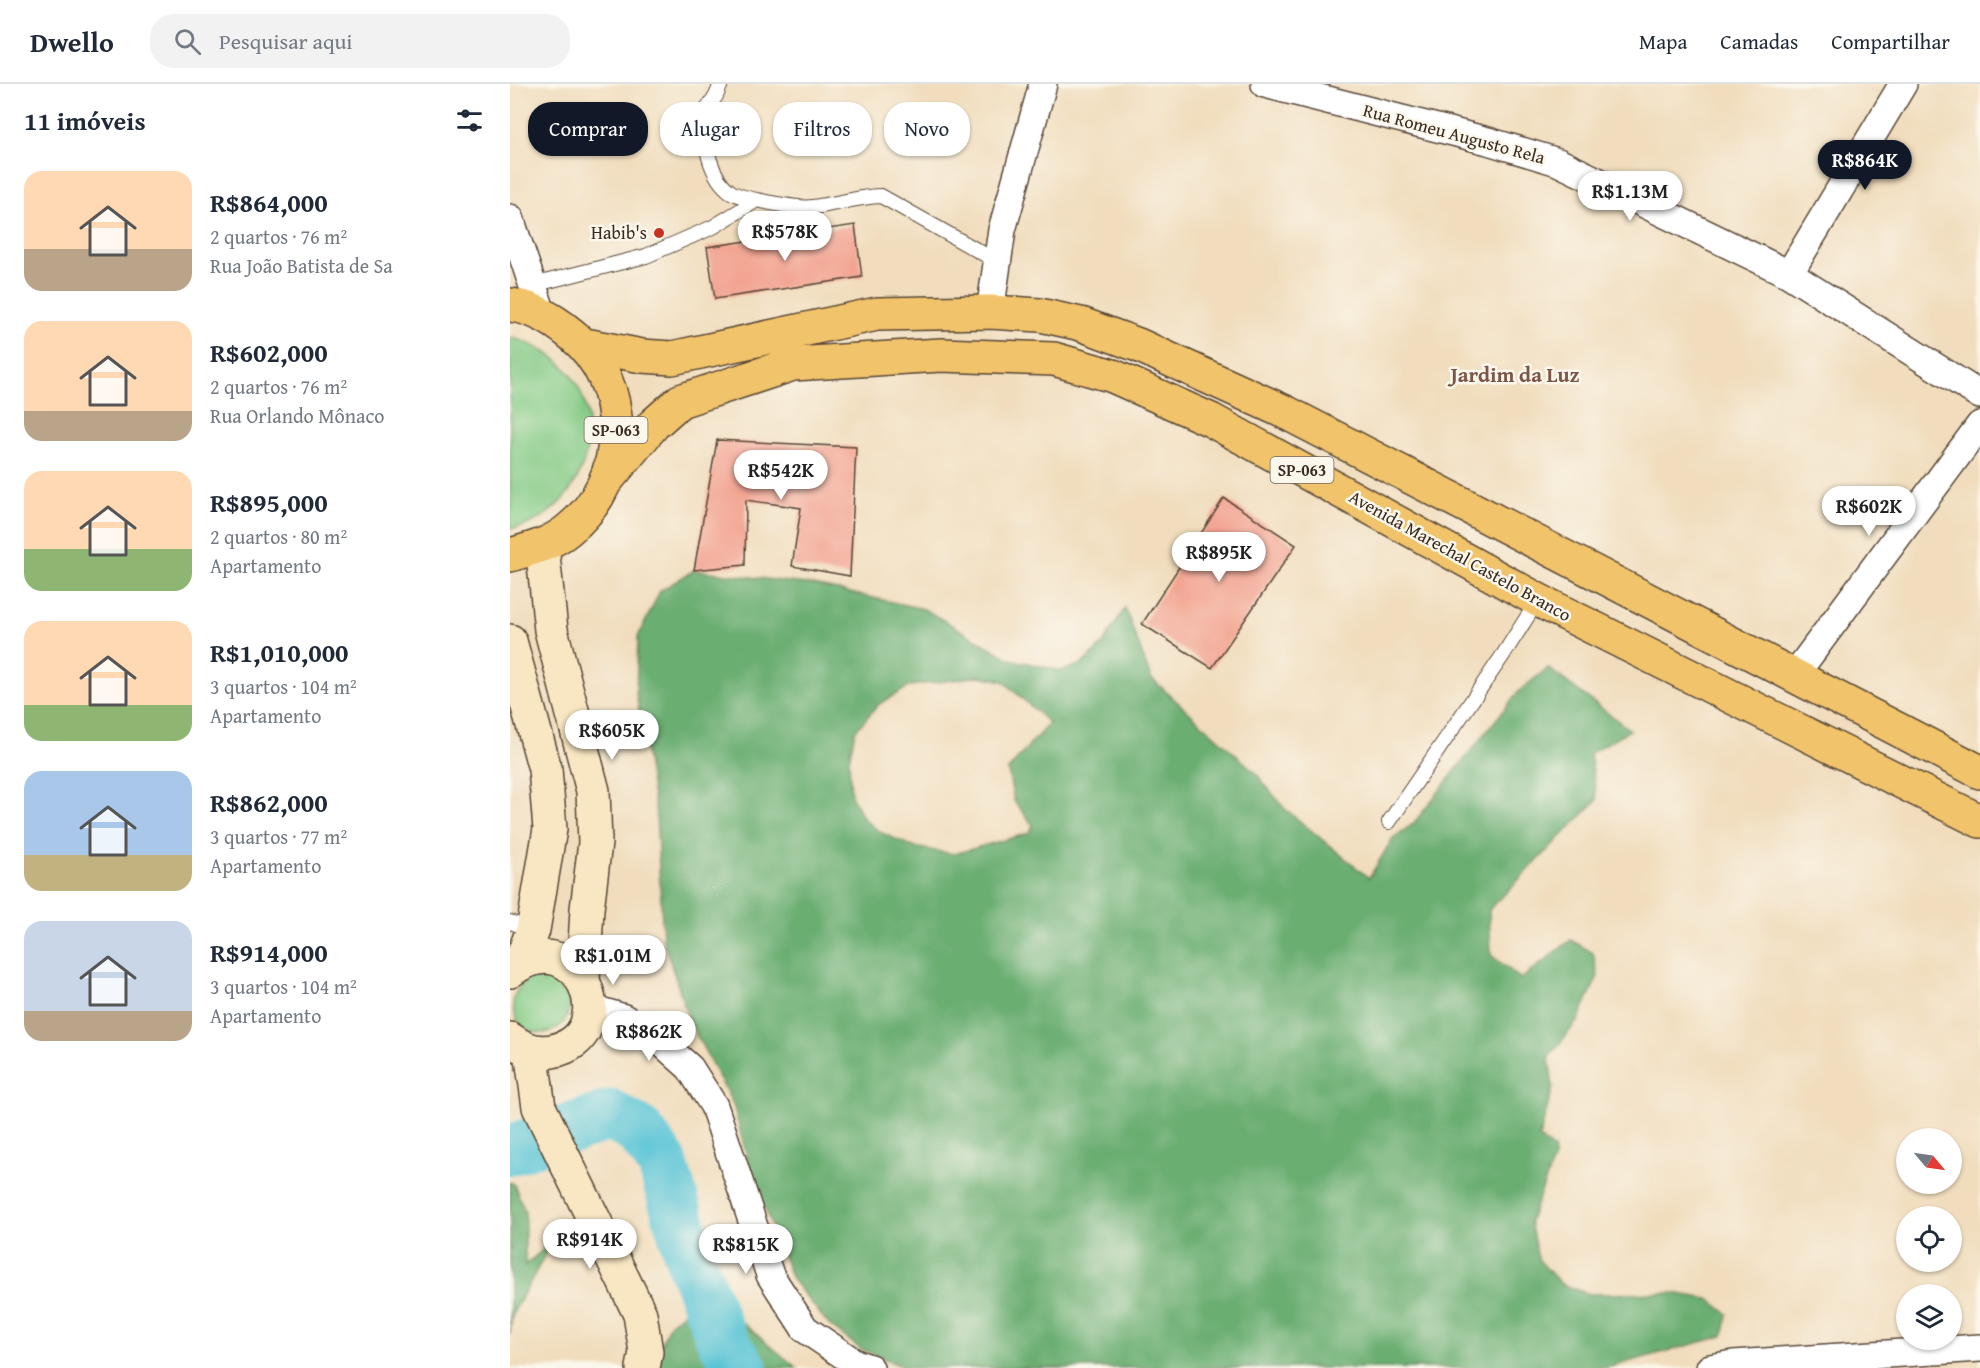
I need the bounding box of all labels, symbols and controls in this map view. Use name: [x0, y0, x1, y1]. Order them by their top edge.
search box: [150, 14, 570, 68]
text: Dwello: [30, 21, 114, 62]
icon: search: [171, 25, 204, 58]
text: Pesquisar aqui: [219, 25, 353, 57]
text: Mapa: [1639, 26, 1687, 57]
text: Camadas: [1720, 26, 1798, 57]
text: Compartilhar: [1831, 26, 1950, 57]
street label: Rua Romeu Augusto Rela: [1360, 96, 1549, 171]
text: 11 imóveis: [24, 101, 146, 140]
chip: Comprar: [528, 102, 648, 156]
chip: Alugar: [660, 102, 761, 156]
chip: Filtros: [773, 102, 872, 156]
chip: Novo: [884, 102, 970, 156]
icon: filters: [453, 104, 486, 137]
pin: R$864K: [1816, 140, 1914, 191]
text: R$864K: [1832, 145, 1898, 174]
pin: R$1.13M: [1575, 171, 1685, 222]
text: R$1.13M: [1592, 176, 1668, 205]
text: R$864,000: [210, 183, 328, 222]
icon: home: [72, 195, 144, 267]
pin: R$578K: [736, 211, 834, 262]
text: R$578K: [752, 216, 818, 245]
place label: Habib's: [591, 219, 647, 246]
text: 2 quartos · 76 m²: [210, 222, 347, 251]
marker: Habib's: [652, 226, 666, 240]
text: Rua João Batista de Sa: [210, 251, 393, 280]
text: R$602,000: [210, 333, 328, 372]
icon: home: [72, 345, 144, 417]
district label: Jardim da Luz: [1447, 359, 1580, 390]
text: 2 quartos · 76 m²: [210, 372, 347, 401]
text: Rua Orlando Mônaco: [210, 401, 385, 430]
road number: SP-063: [584, 417, 648, 443]
pin: R$542K: [732, 450, 830, 501]
text: R$542K: [748, 455, 814, 484]
road number: SP-063: [1270, 457, 1334, 483]
text: R$895,000: [210, 483, 328, 522]
street label: Avenida Marechal Castelo Branco: [1344, 483, 1576, 628]
pin: R$602K: [1820, 486, 1918, 537]
text: R$602K: [1836, 491, 1902, 520]
icon: home: [72, 495, 144, 567]
text: 2 quartos · 80 m²: [210, 522, 347, 551]
pin: R$895K: [1170, 532, 1268, 583]
text: R$895K: [1186, 537, 1252, 566]
text: Apartamento: [210, 551, 321, 580]
text: R$1,010,000: [210, 633, 349, 672]
icon: home: [72, 645, 144, 717]
text: 3 quartos · 104 m²: [210, 672, 357, 701]
text: Apartamento: [210, 701, 321, 730]
pin: R$605K: [563, 710, 661, 761]
text: R$605K: [579, 715, 645, 744]
text: R$862,000: [210, 783, 328, 822]
icon: home: [72, 795, 144, 867]
text: 3 quartos · 77 m²: [210, 822, 347, 851]
text: Apartamento: [210, 851, 321, 880]
text: R$914,000: [210, 933, 328, 972]
pin: R$1.01M: [558, 935, 668, 986]
text: R$1.01M: [575, 940, 651, 969]
icon: home: [72, 945, 144, 1017]
text: 3 quartos · 104 m²: [210, 972, 357, 1001]
text: Apartamento: [210, 1001, 321, 1030]
pin: R$862K: [600, 1011, 698, 1062]
text: R$862K: [616, 1016, 682, 1045]
north arrow: [1896, 1128, 1962, 1194]
map controls: [1896, 1128, 1962, 1350]
button: locate: [1896, 1206, 1962, 1272]
pin: R$914K: [541, 1219, 639, 1270]
text: R$914K: [557, 1224, 623, 1253]
pin: R$815K: [697, 1224, 795, 1275]
text: R$815K: [713, 1229, 779, 1258]
button: layers: [1896, 1284, 1962, 1350]

